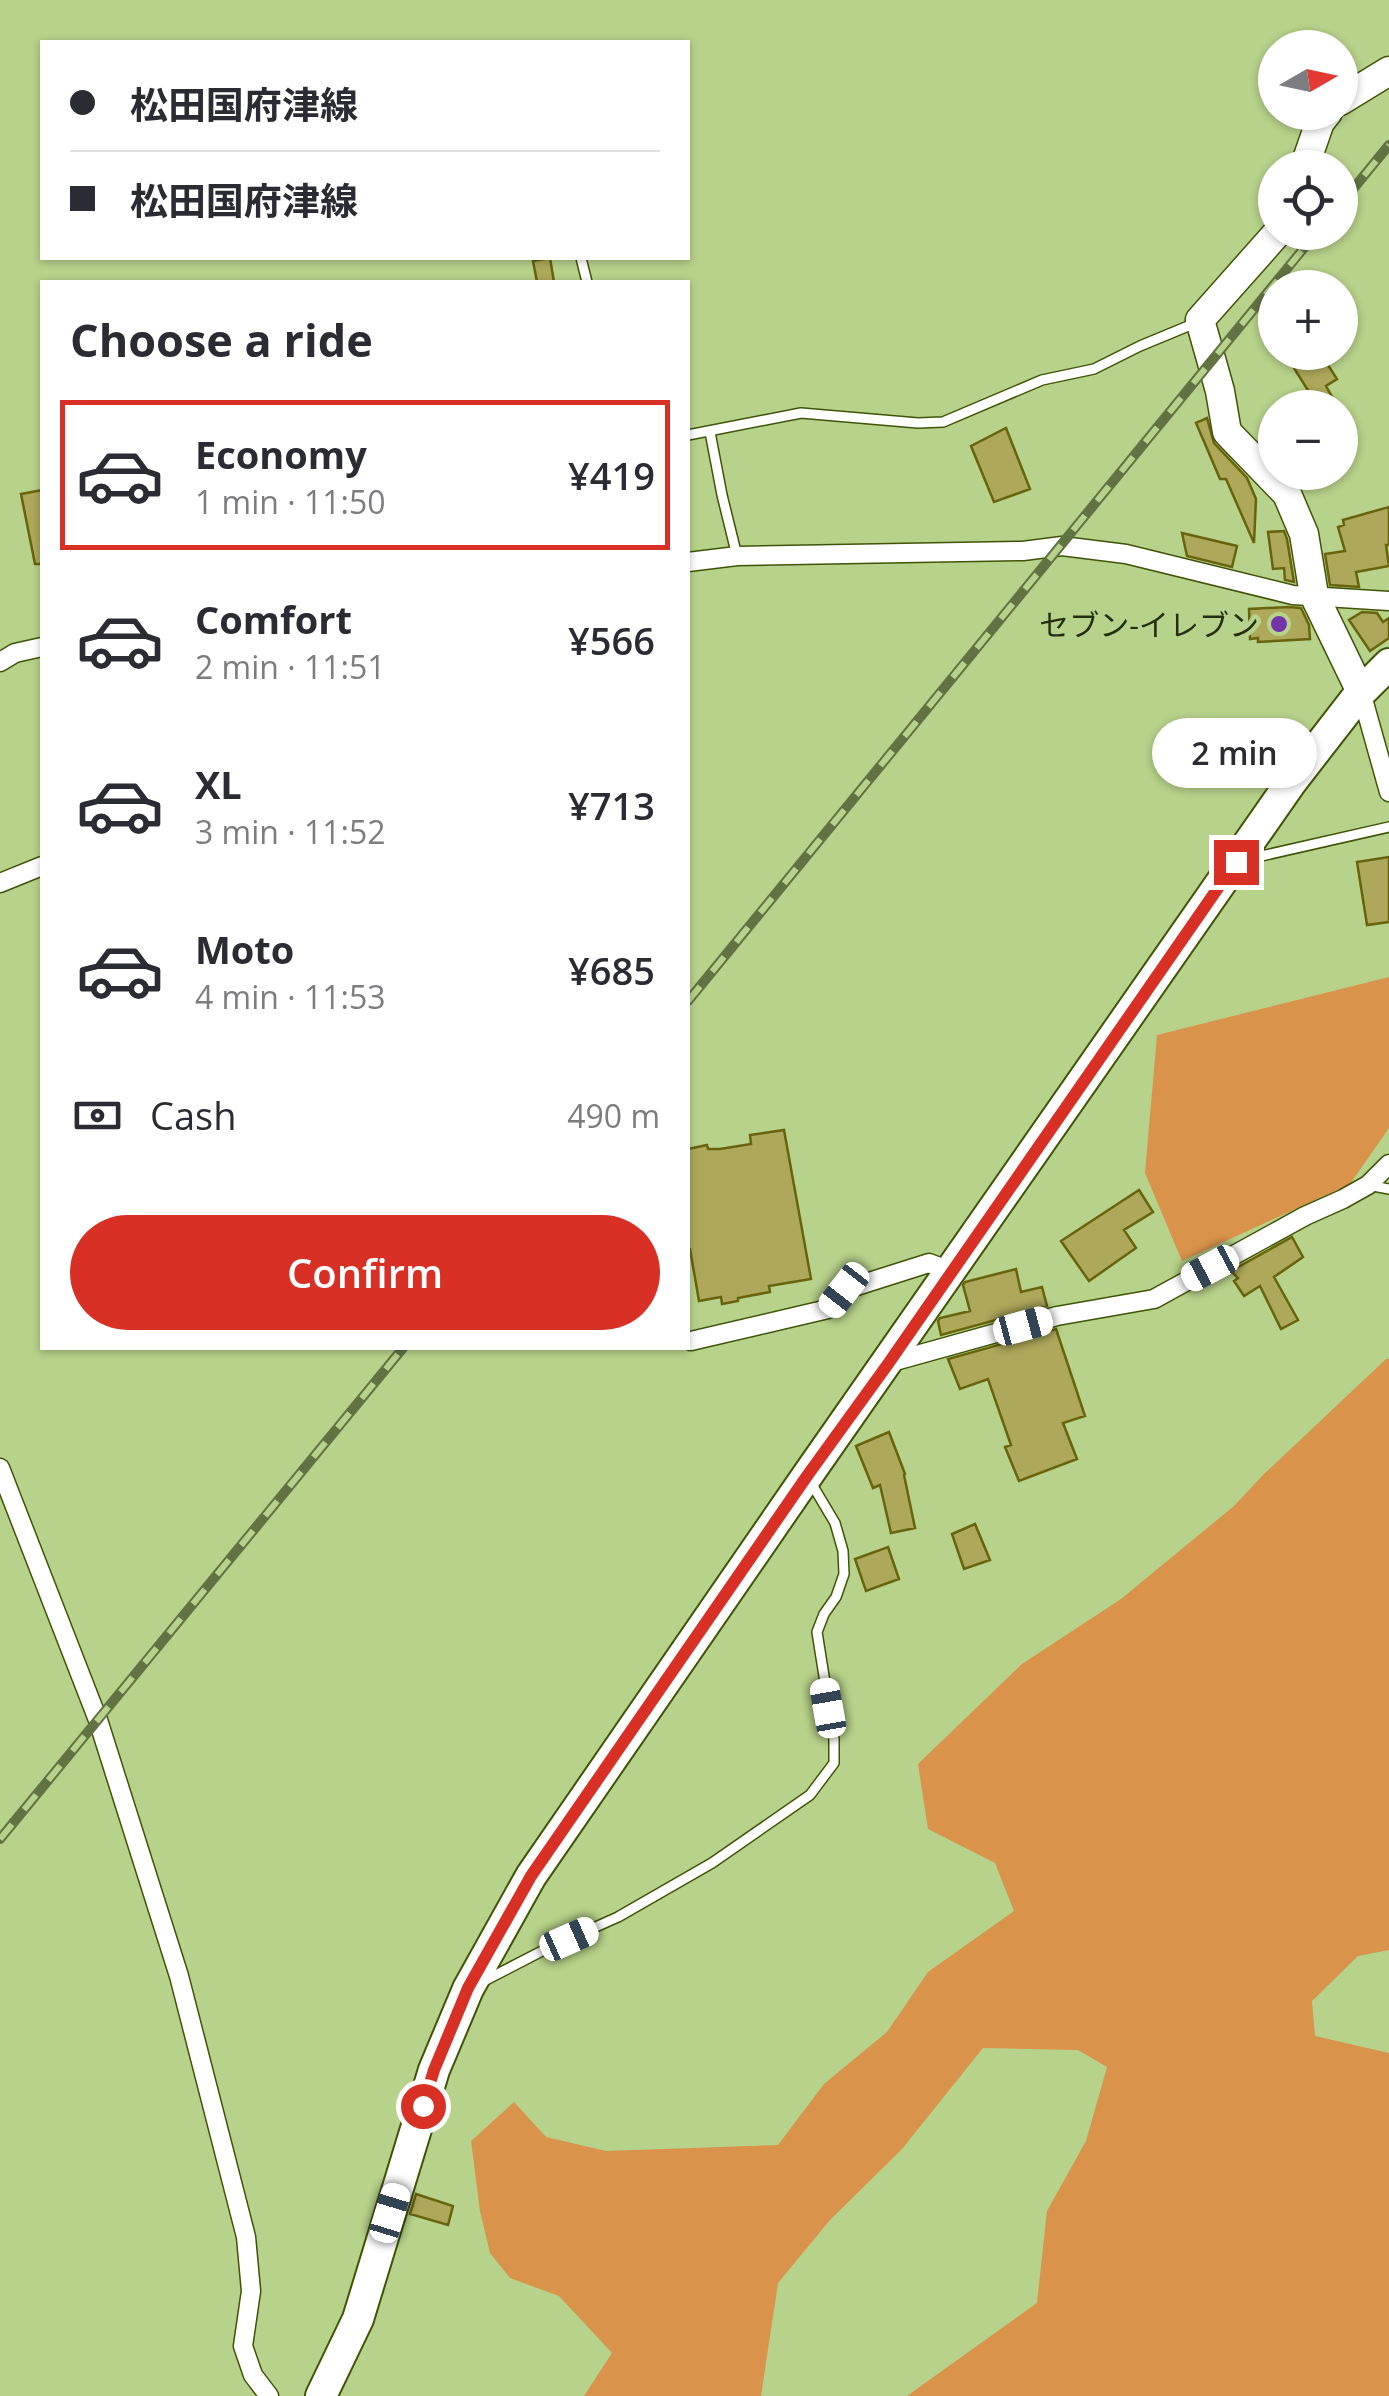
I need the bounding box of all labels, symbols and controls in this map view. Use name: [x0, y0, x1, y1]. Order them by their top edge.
north arrow: [1258, 30, 1358, 130]
map controls: [1258, 30, 1358, 490]
text: 松田国府津線: [130, 78, 358, 130]
button: locate: [1258, 150, 1358, 250]
text: 松田国府津線: [130, 174, 358, 226]
button: +: [1258, 270, 1358, 370]
text: Choose a ride: [70, 309, 373, 370]
button: −: [1258, 390, 1358, 490]
text: Economy: [195, 428, 367, 480]
icon: car: [75, 430, 165, 520]
text: ¥419: [568, 449, 655, 501]
text: 1 min · 11:50: [195, 480, 386, 523]
text: Comfort: [195, 593, 352, 645]
icon: car: [75, 595, 165, 685]
place label: セブン-イレブン: [1039, 604, 1259, 645]
marker: セブン-イレブン: [1268, 613, 1290, 635]
text: ¥566: [568, 614, 655, 666]
text: 2 min · 11:51: [195, 645, 386, 688]
callout: 2 min: [1154, 717, 1318, 787]
text: 2 min: [1191, 731, 1278, 774]
text: XL: [195, 758, 242, 810]
icon: car: [75, 760, 165, 850]
text: ¥713: [568, 779, 655, 831]
text: 3 min · 11:52: [195, 810, 386, 853]
route end: [1214, 840, 1259, 885]
text: Moto: [195, 923, 294, 975]
icon: car: [75, 925, 165, 1015]
text: ¥685: [568, 944, 655, 996]
text: 4 min · 11:53: [195, 975, 386, 1018]
icon: cash: [70, 1088, 125, 1143]
text: Cash: [150, 1089, 236, 1141]
text: 490 m: [567, 1094, 660, 1137]
button: Confirm: [70, 1215, 660, 1330]
car: [1176, 1241, 1244, 1295]
car: [814, 1257, 874, 1323]
car: [990, 1304, 1056, 1348]
car: [808, 1676, 848, 1740]
car: [535, 1913, 603, 1965]
route start: [401, 2084, 446, 2129]
car: [367, 2180, 413, 2246]

